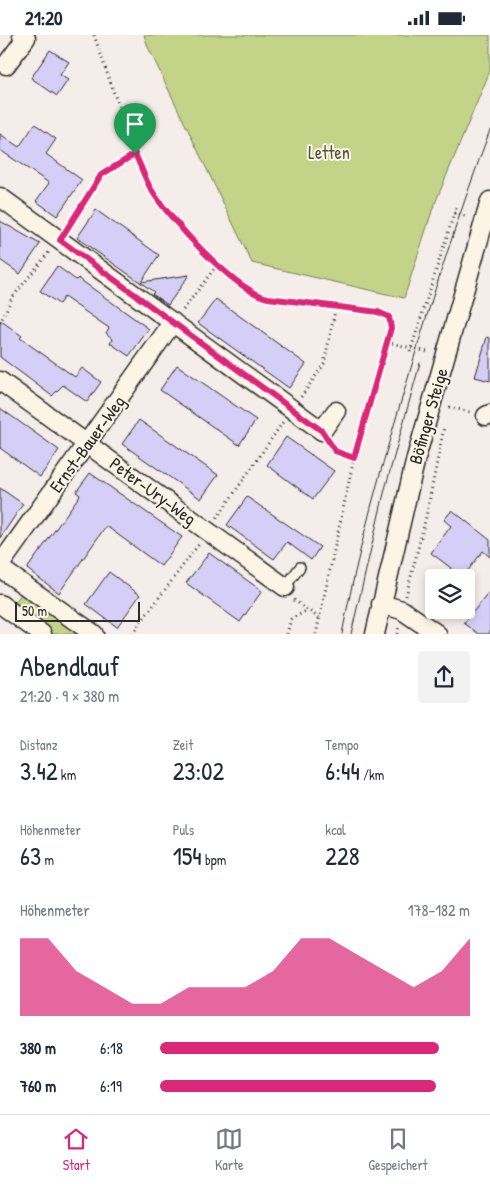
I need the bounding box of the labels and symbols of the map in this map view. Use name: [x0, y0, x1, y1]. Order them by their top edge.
pin: [114, 103, 156, 154]
park label: Letten: [308, 140, 350, 165]
street label: Böfinger Steige: [402, 365, 454, 467]
street label: Ernst-Bauer-Weg: [43, 390, 131, 498]
street label: Peter-Ury-Weg: [105, 451, 201, 531]
scale bar: [15, 599, 140, 622]

